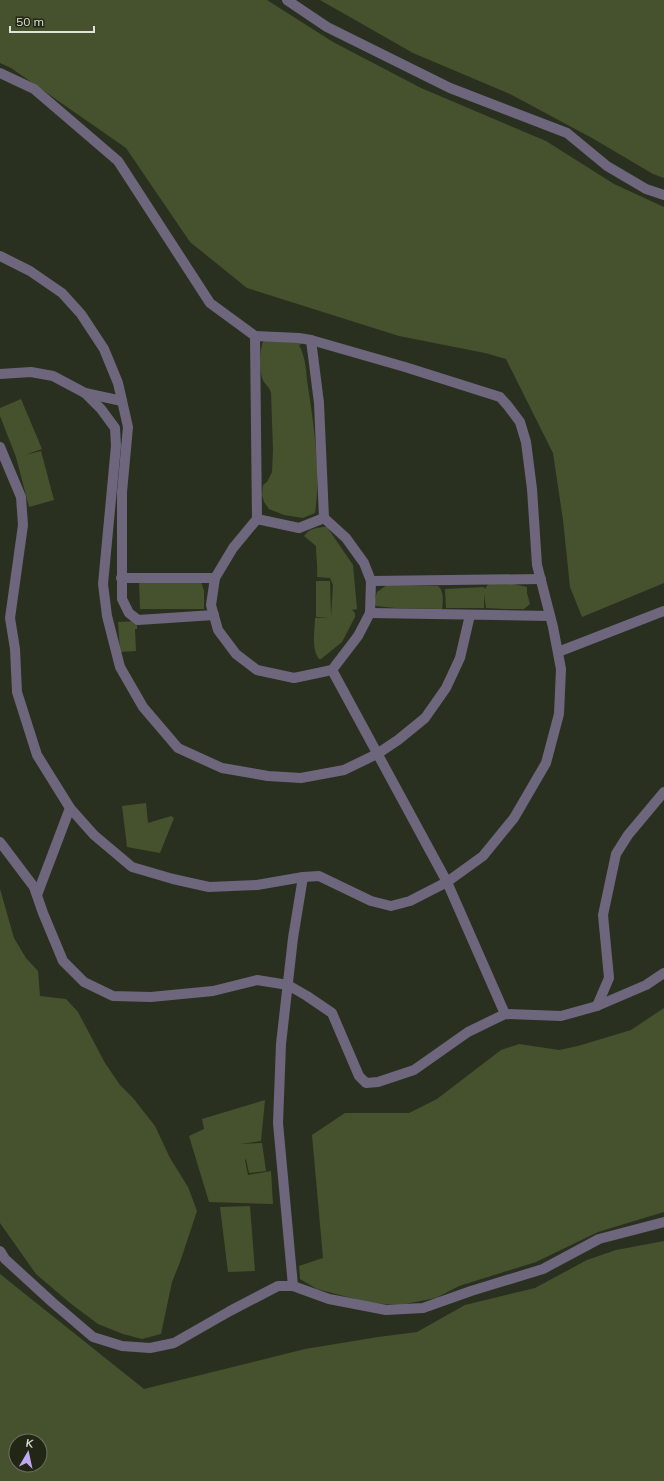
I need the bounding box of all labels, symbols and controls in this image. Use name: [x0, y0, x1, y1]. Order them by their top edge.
scale bar: [10, 8, 94, 34]
text: 50 m: [16, 14, 44, 29]
north arrow: [8, 1433, 48, 1473]
text: K: [25, 1436, 35, 1451]

